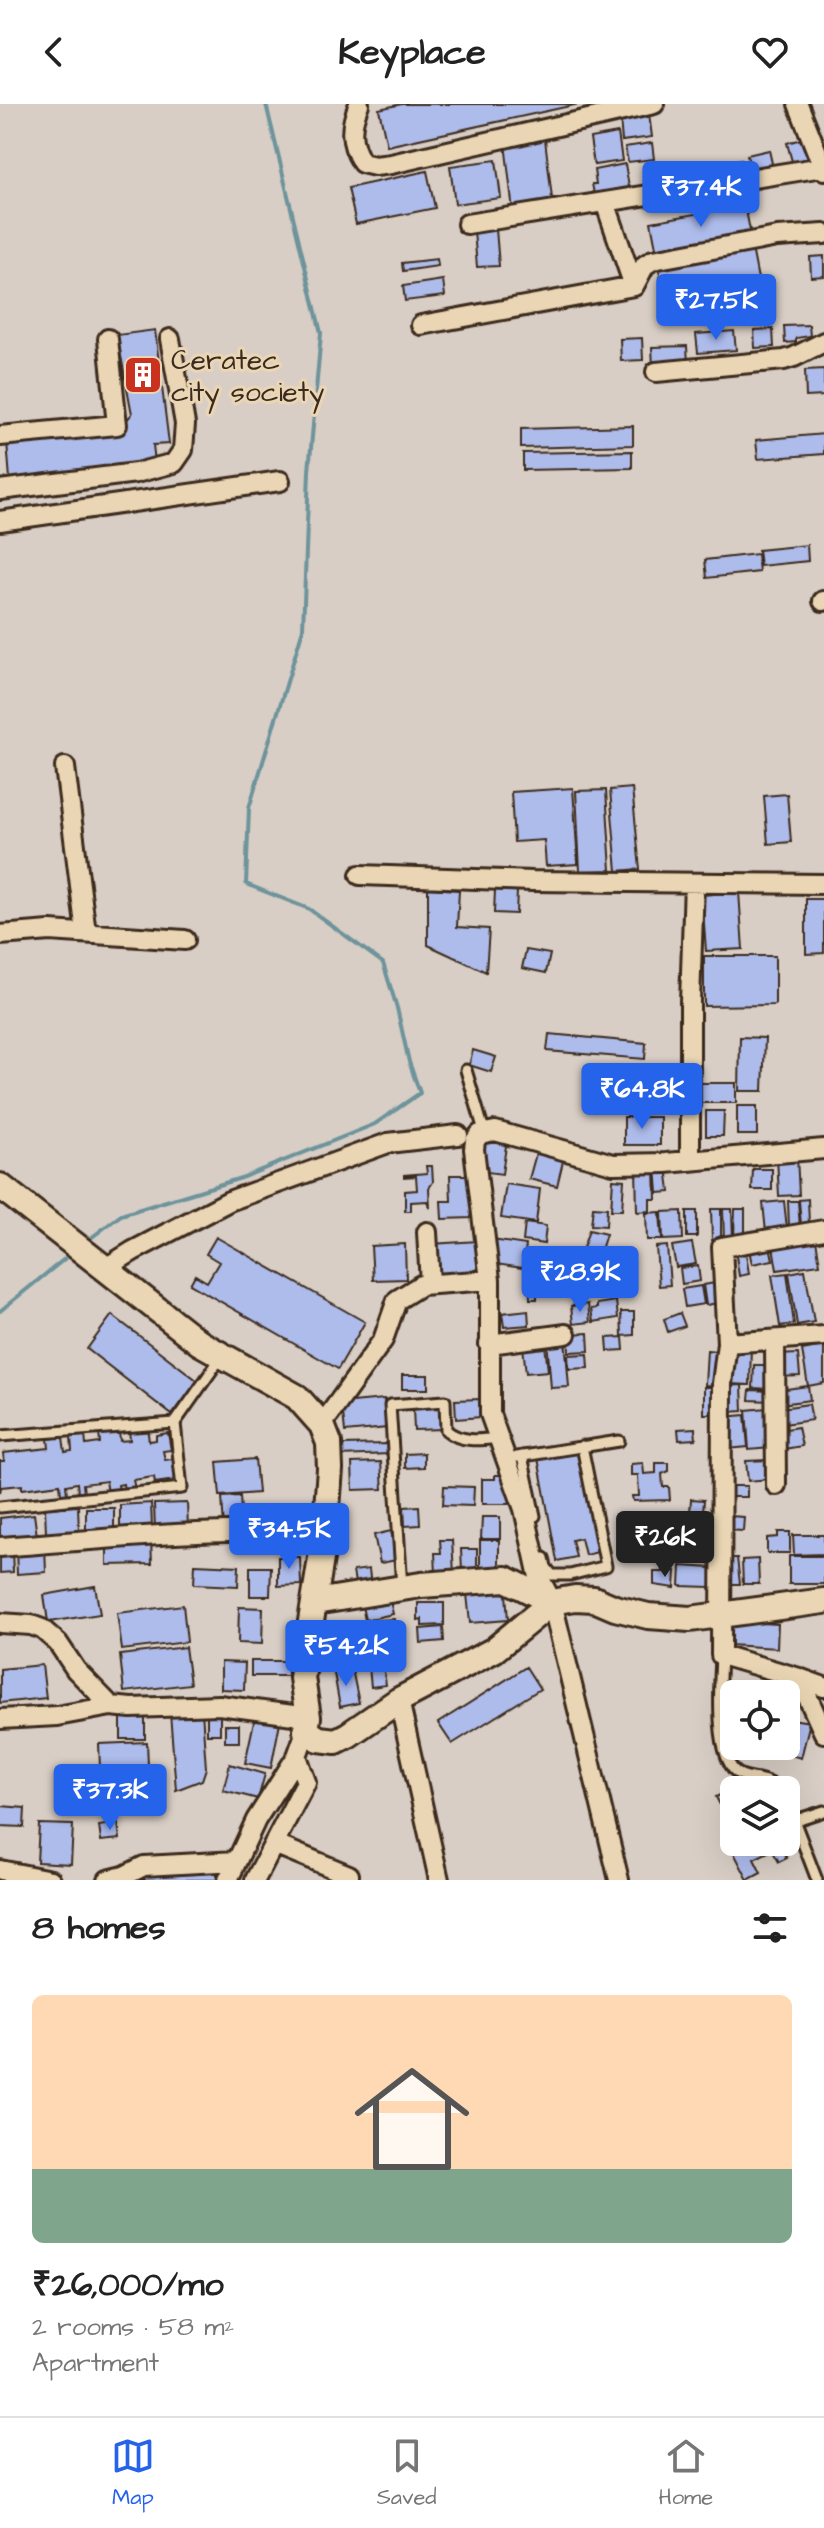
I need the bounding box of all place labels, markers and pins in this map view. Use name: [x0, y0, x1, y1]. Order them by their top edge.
pin: ₹37.4K: [636, 161, 766, 229]
pin: ₹27.5K: [651, 274, 781, 342]
place label: Ceratec city society: [171, 341, 324, 414]
building icon: Ceratec city society: [122, 354, 164, 396]
pin: ₹64.8K: [577, 1063, 707, 1131]
pin: ₹28.9K: [515, 1246, 645, 1314]
pin: ₹34.5K: [224, 1503, 354, 1571]
pin: ₹26K: [618, 1511, 712, 1579]
pin: ₹54.2K: [281, 1620, 411, 1688]
pin: ₹37.3K: [45, 1764, 175, 1832]

